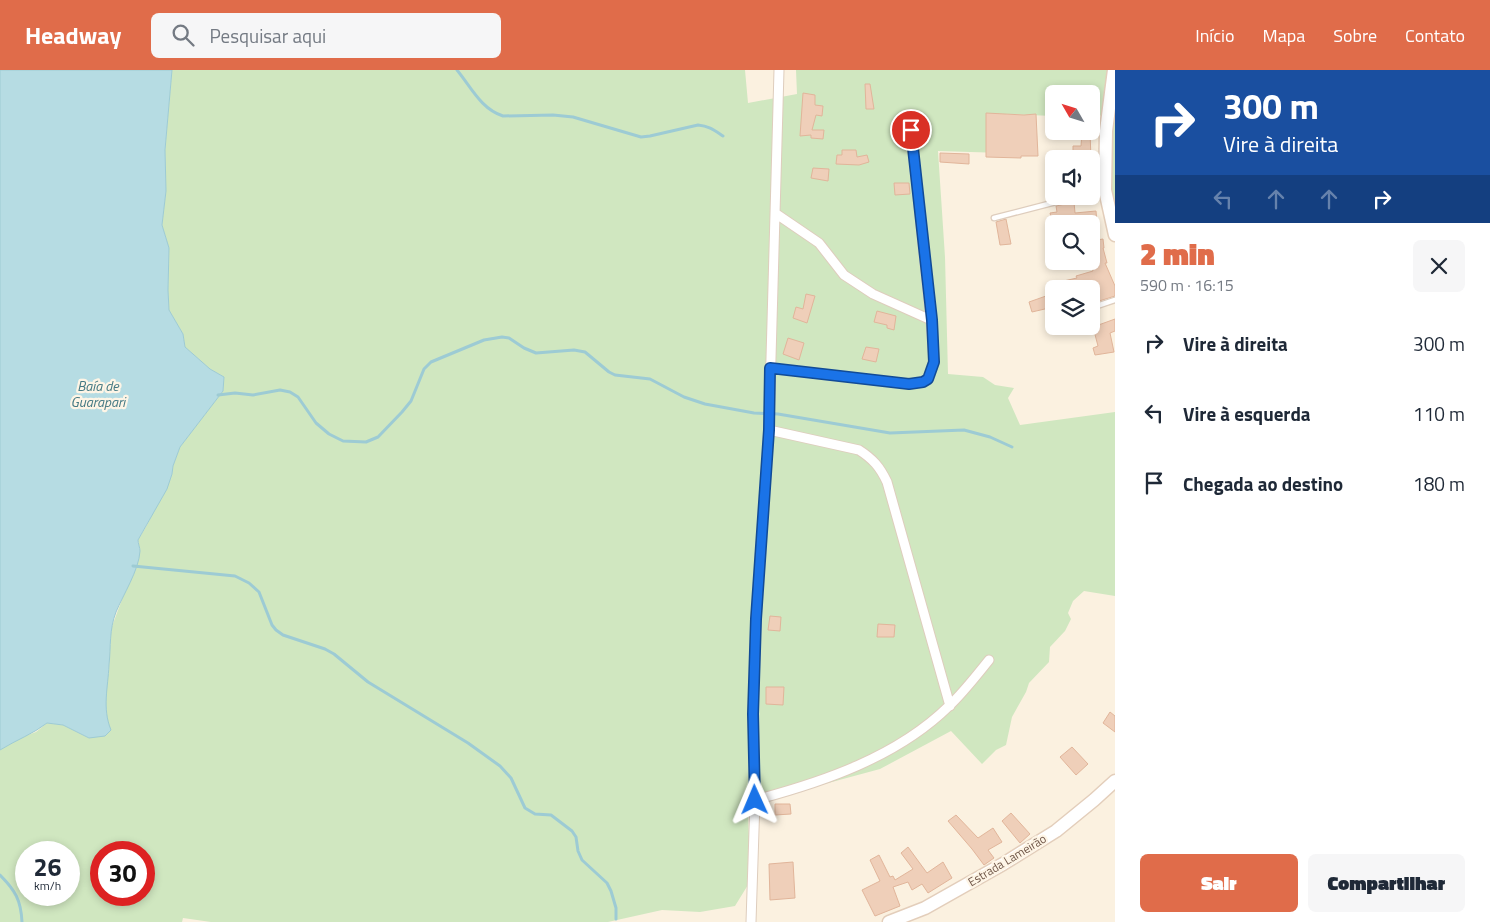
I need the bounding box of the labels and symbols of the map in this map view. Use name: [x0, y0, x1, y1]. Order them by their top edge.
north arrow: [1045, 85, 1100, 140]
pin: [890, 109, 932, 151]
water label: Baía de Guarapari: [71, 375, 127, 412]
position arrow: [728, 773, 780, 825]
street label: Estrada Lameirão: [964, 829, 1050, 891]
speed limit sign: 30: [90, 841, 155, 906]

